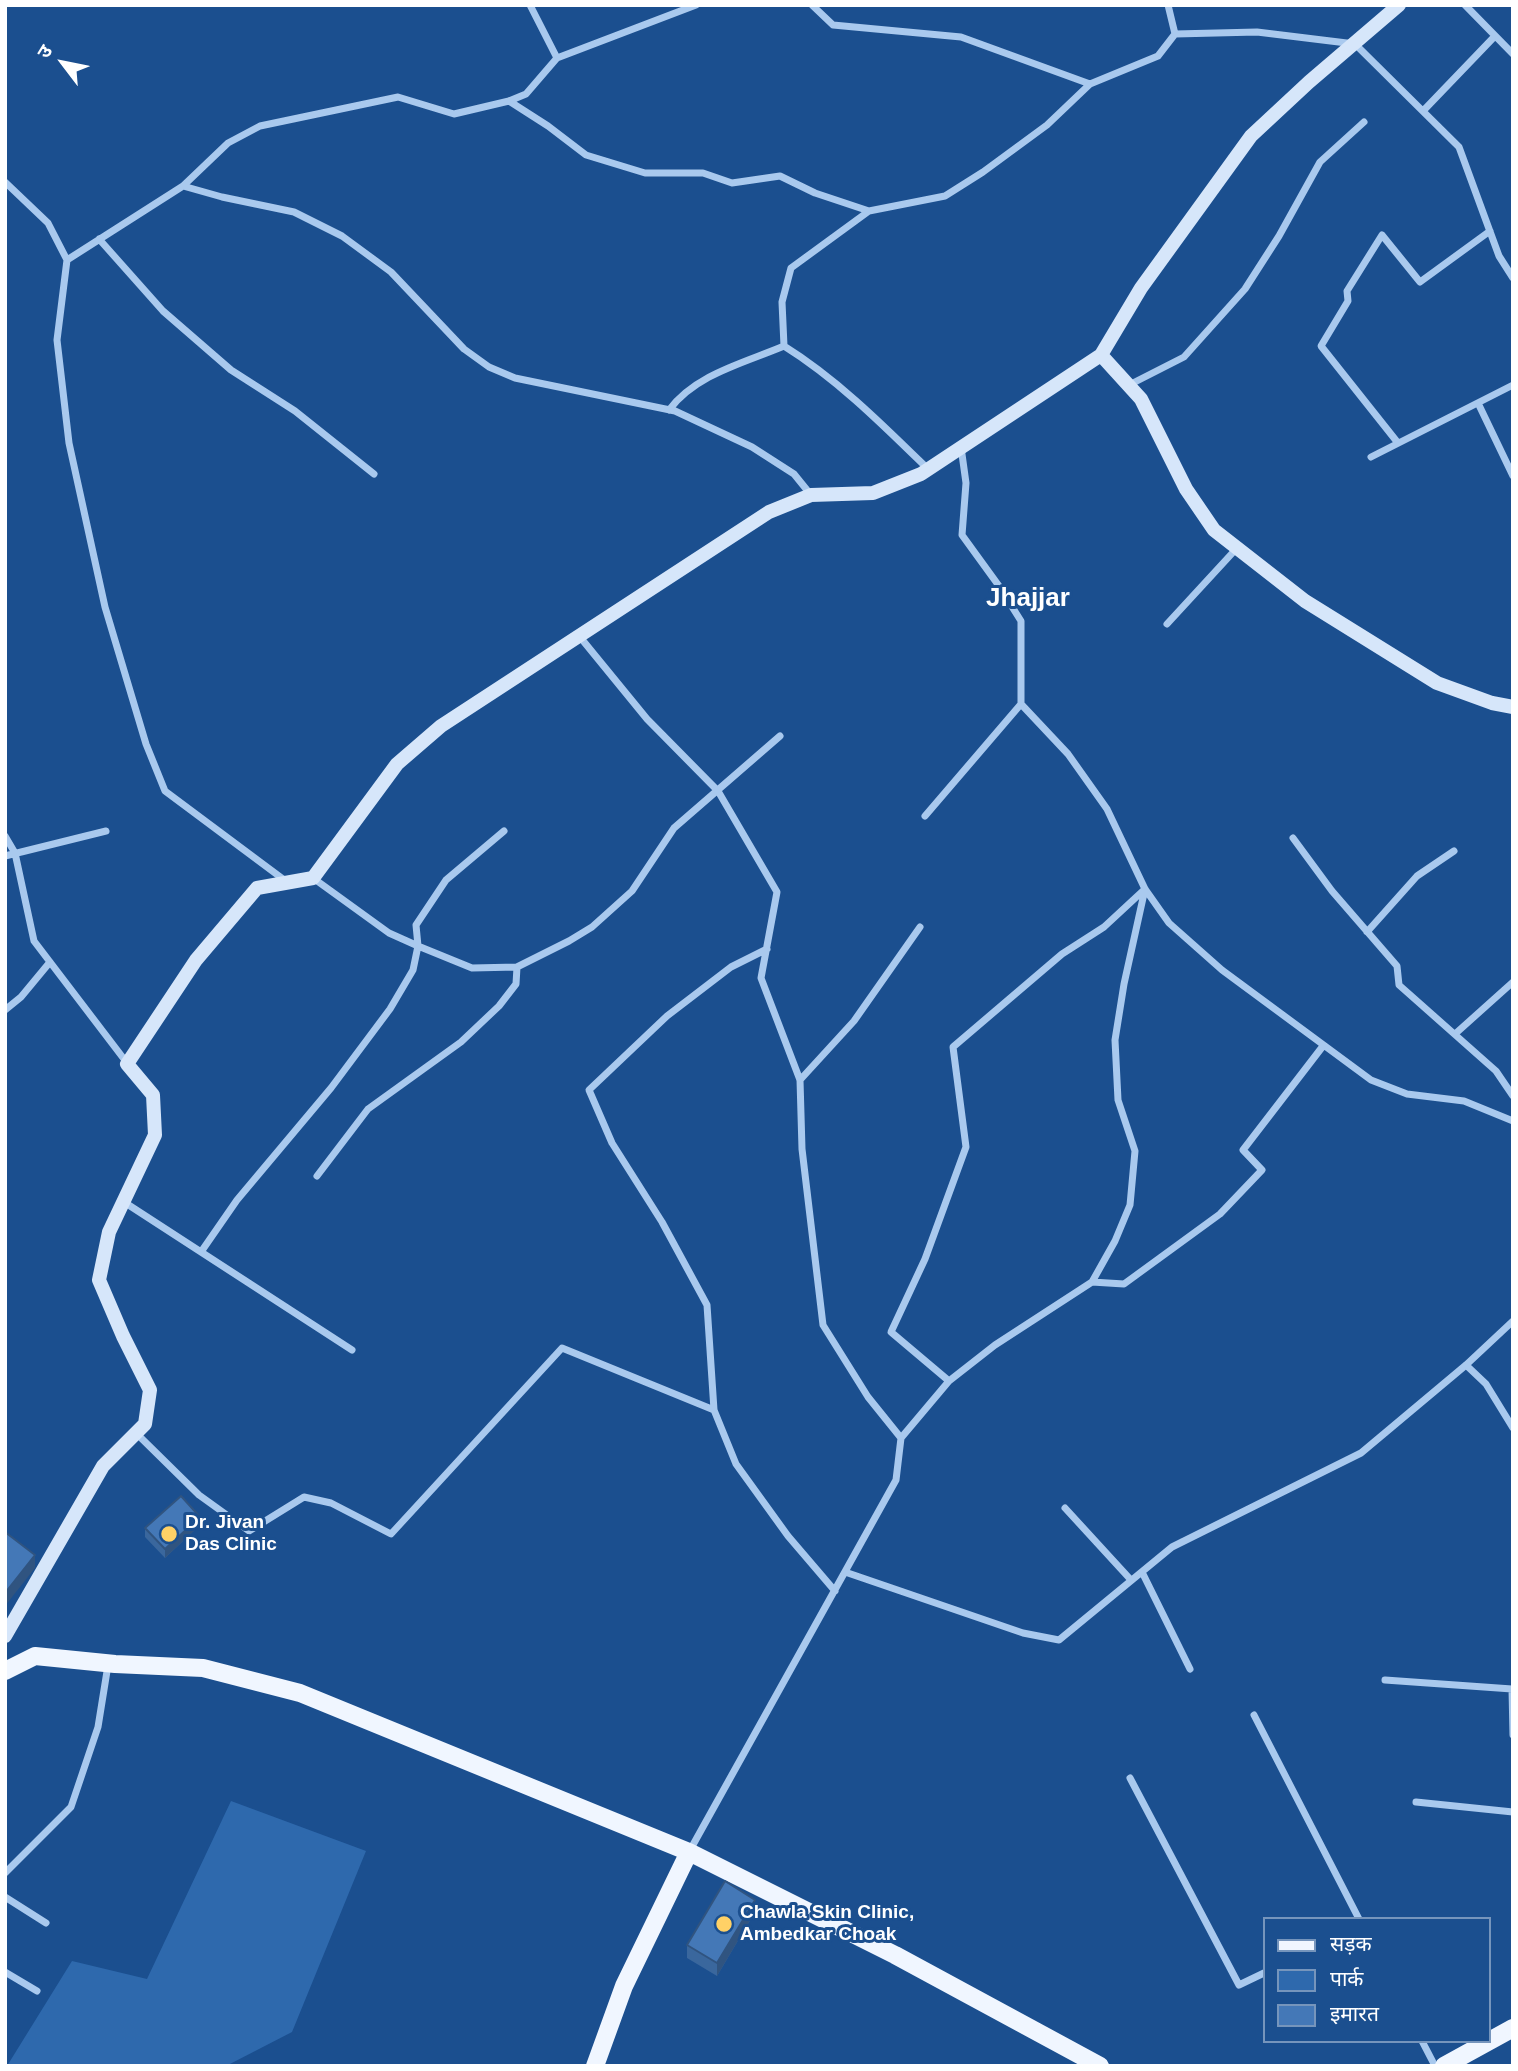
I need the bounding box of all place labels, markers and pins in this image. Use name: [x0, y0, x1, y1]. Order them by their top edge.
place label: Dr. Jivan Das Clinic: [185, 1512, 277, 1556]
marker: Dr. Jivan Das Clinic: [159, 1524, 179, 1544]
place label: Chawla Skin Clinic, Ambedkar Choak: [740, 1902, 914, 1946]
marker: Chawla Skin Clinic, Ambedkar Choak: [714, 1914, 734, 1934]

